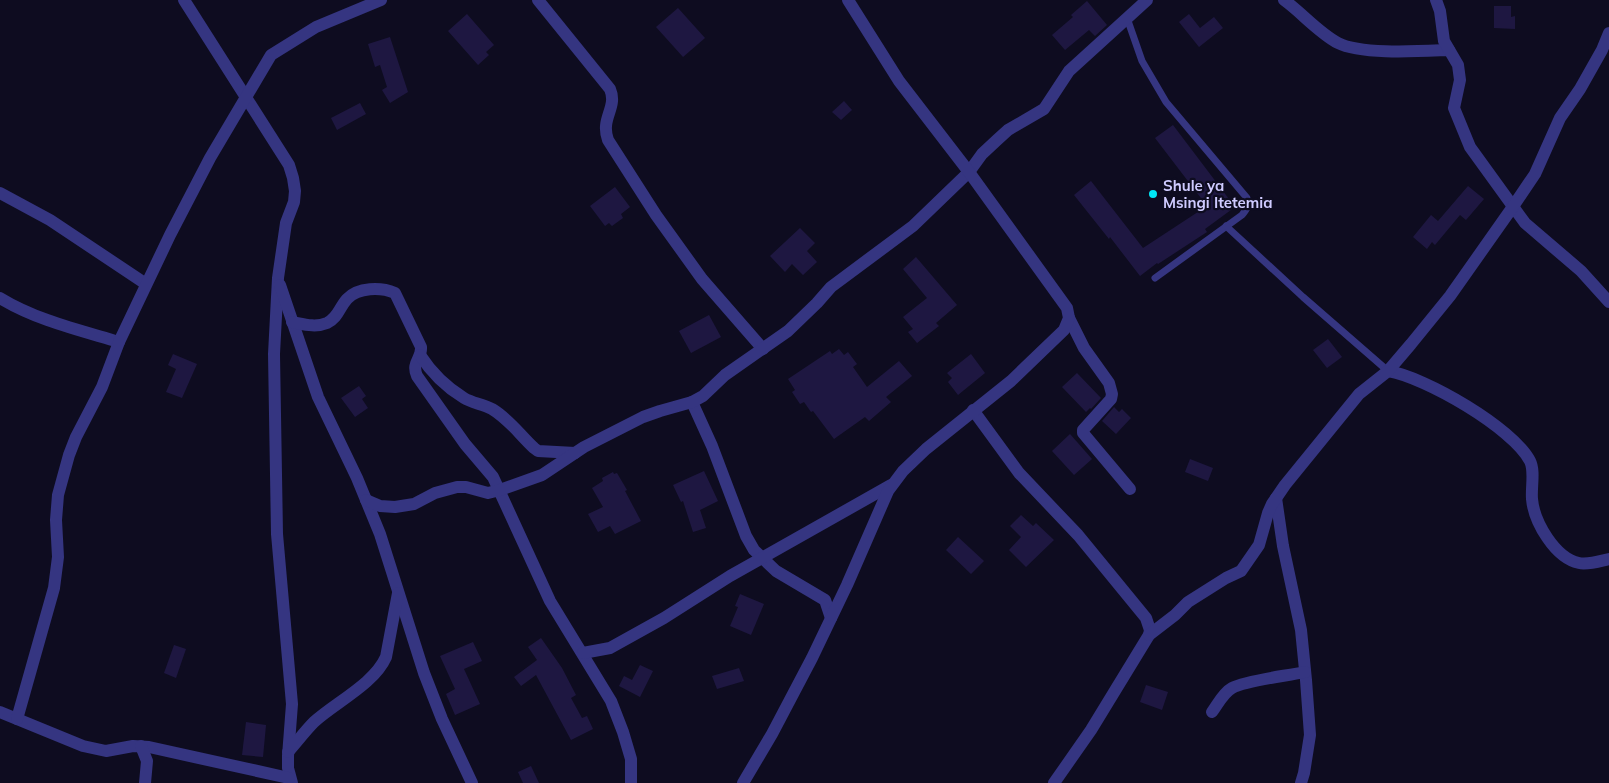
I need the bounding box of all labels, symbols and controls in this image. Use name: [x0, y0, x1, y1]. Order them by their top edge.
place label: Shule ya Msingi Itetemia: [1163, 176, 1272, 212]
marker: Shule ya Msingi Itetemia: [1147, 188, 1159, 200]

